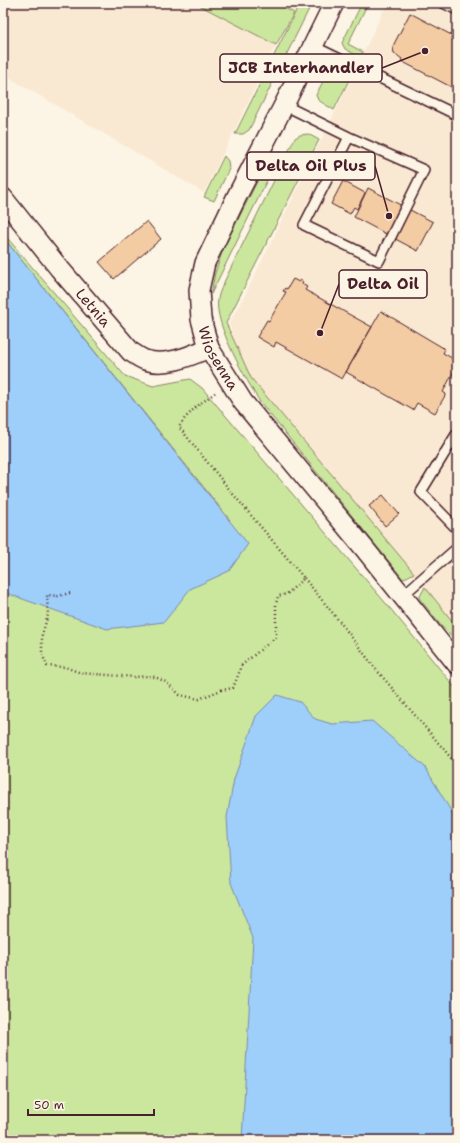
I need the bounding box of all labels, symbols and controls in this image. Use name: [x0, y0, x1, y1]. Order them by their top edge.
callout: JCB Interhandler: [220, 54, 382, 82]
text: JCB Interhandler: [228, 57, 374, 78]
callout: Delta Oil Plus: [247, 152, 375, 180]
text: Delta Oil Plus: [255, 155, 367, 176]
callout: Delta Oil: [339, 270, 427, 298]
text: Delta Oil: [347, 273, 420, 294]
street label: Letnia: [71, 284, 116, 332]
street label: Wiosenna: [193, 324, 243, 395]
scale bar: [28, 1091, 154, 1117]
text: 50 m: [34, 1097, 64, 1113]

